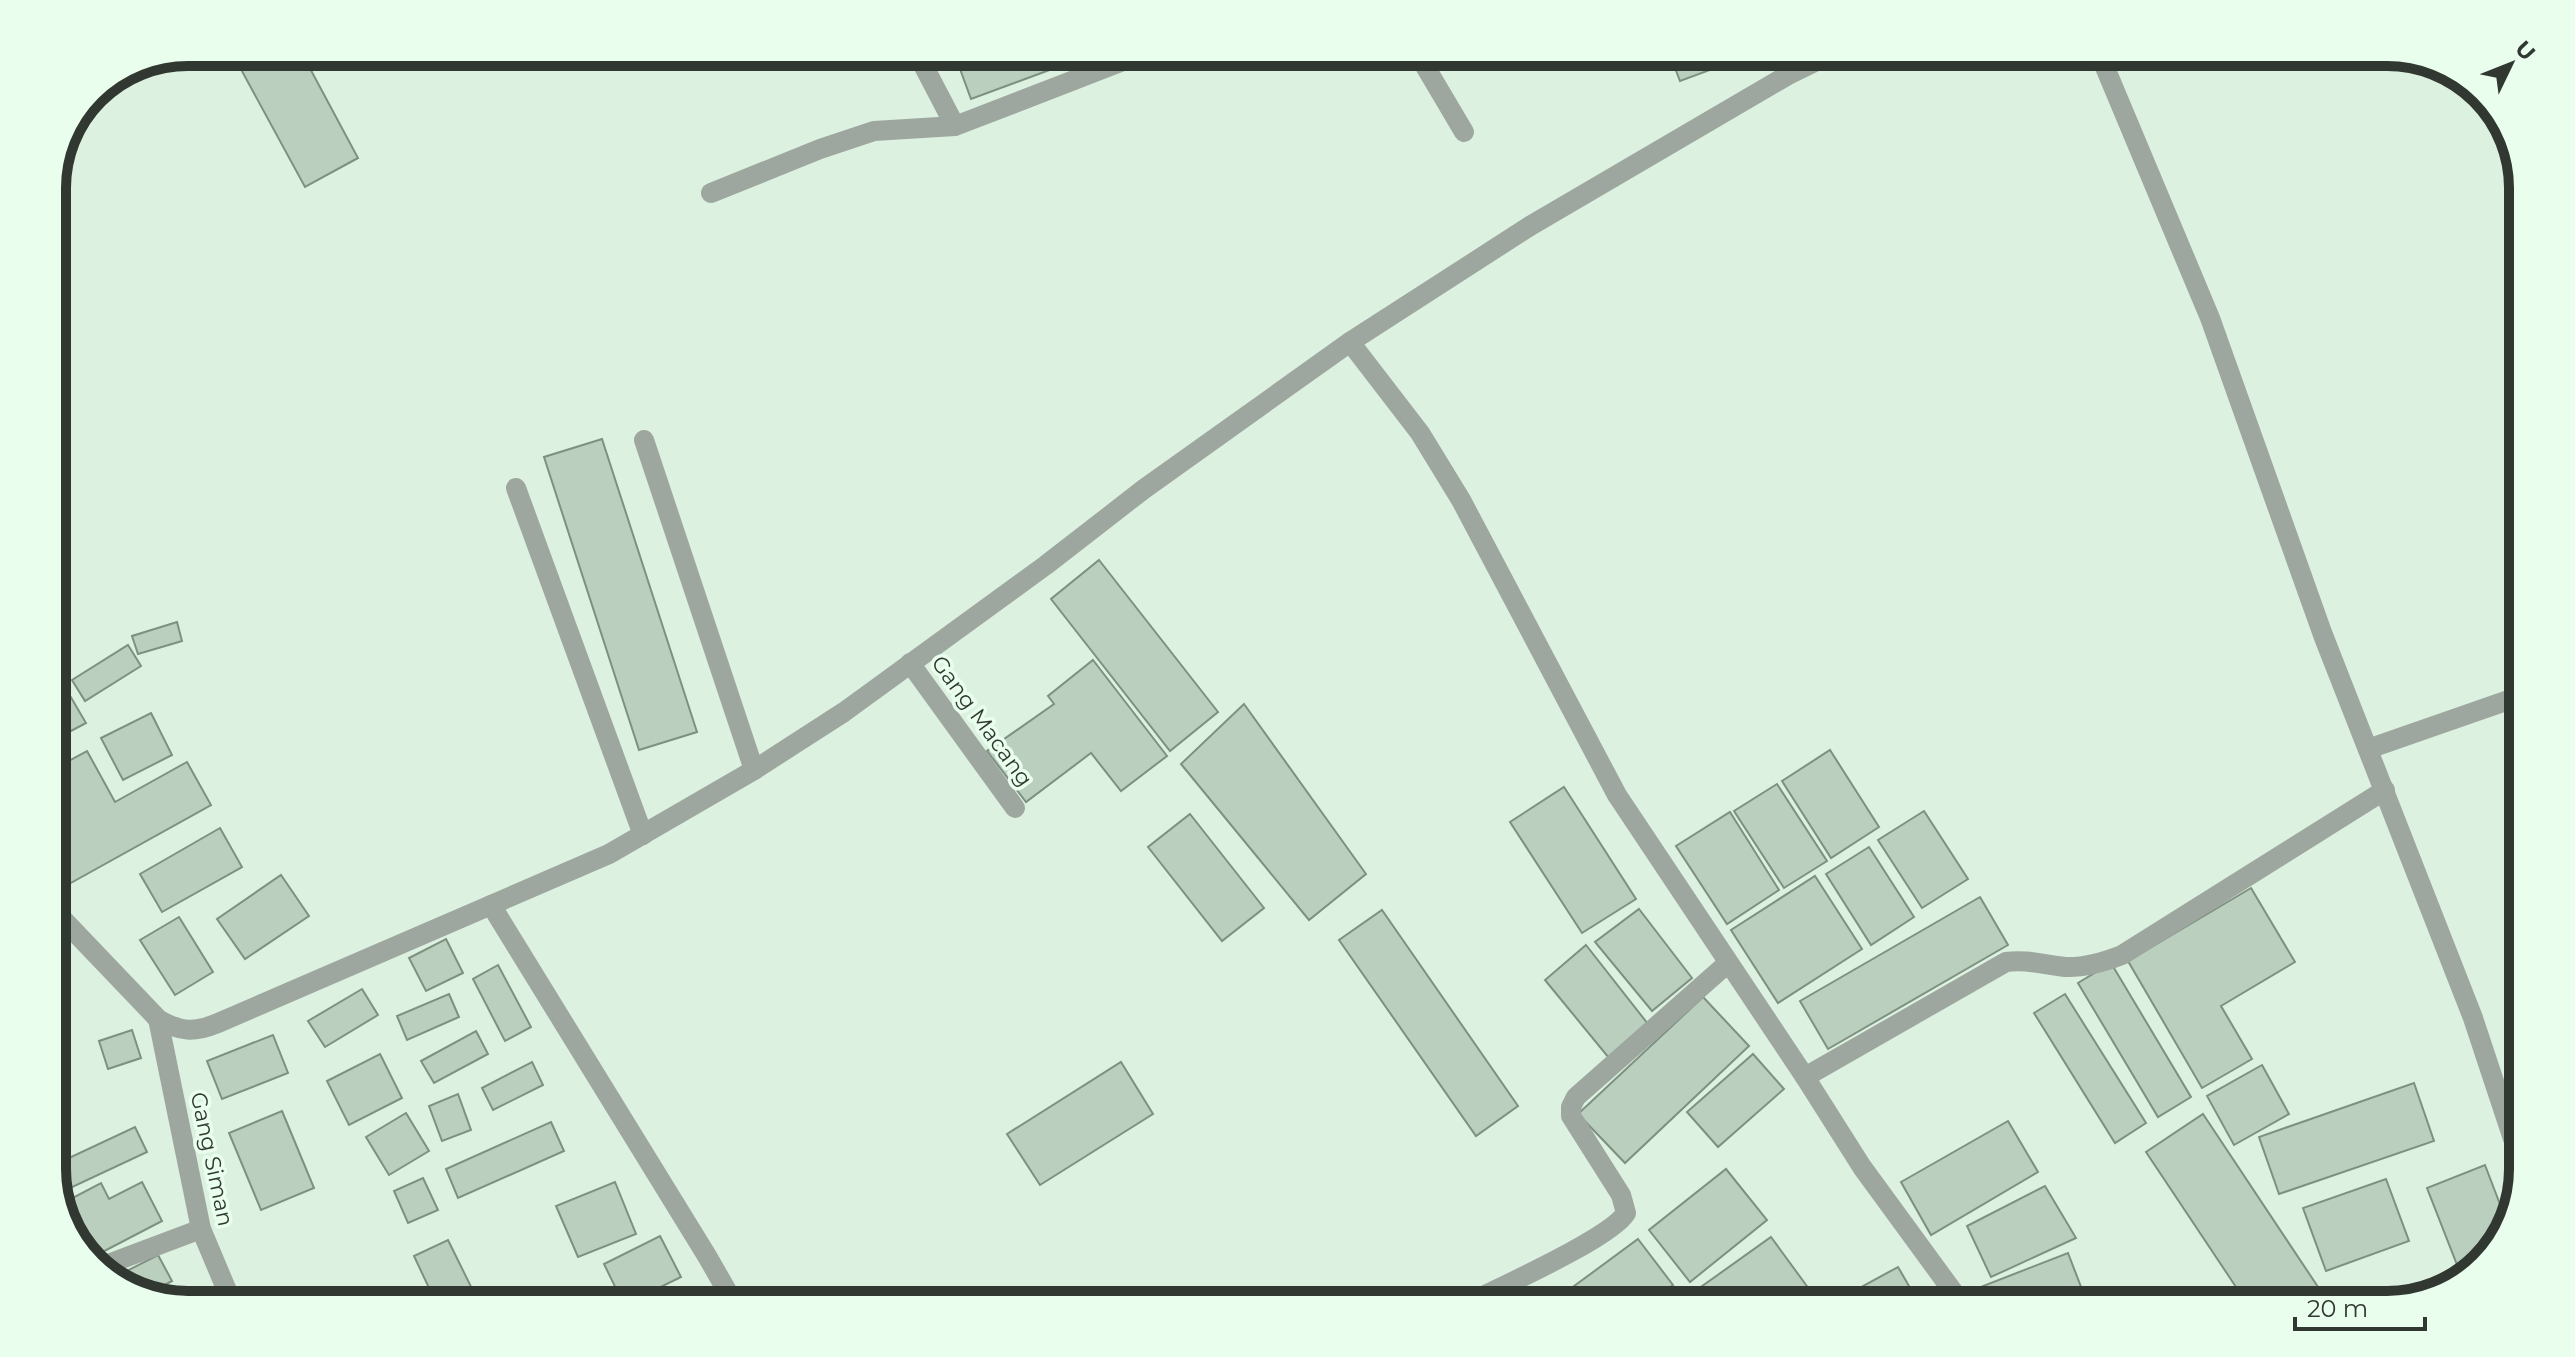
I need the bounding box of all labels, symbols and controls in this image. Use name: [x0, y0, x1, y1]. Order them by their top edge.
north arrow: [2471, 24, 2551, 104]
text: U: [2509, 35, 2541, 66]
street label: Gang Macang: [926, 650, 1038, 792]
street label: Gang Siman: [185, 1090, 239, 1228]
scale bar: [2295, 1281, 2425, 1331]
text: 20 m: [2307, 1294, 2368, 1323]

